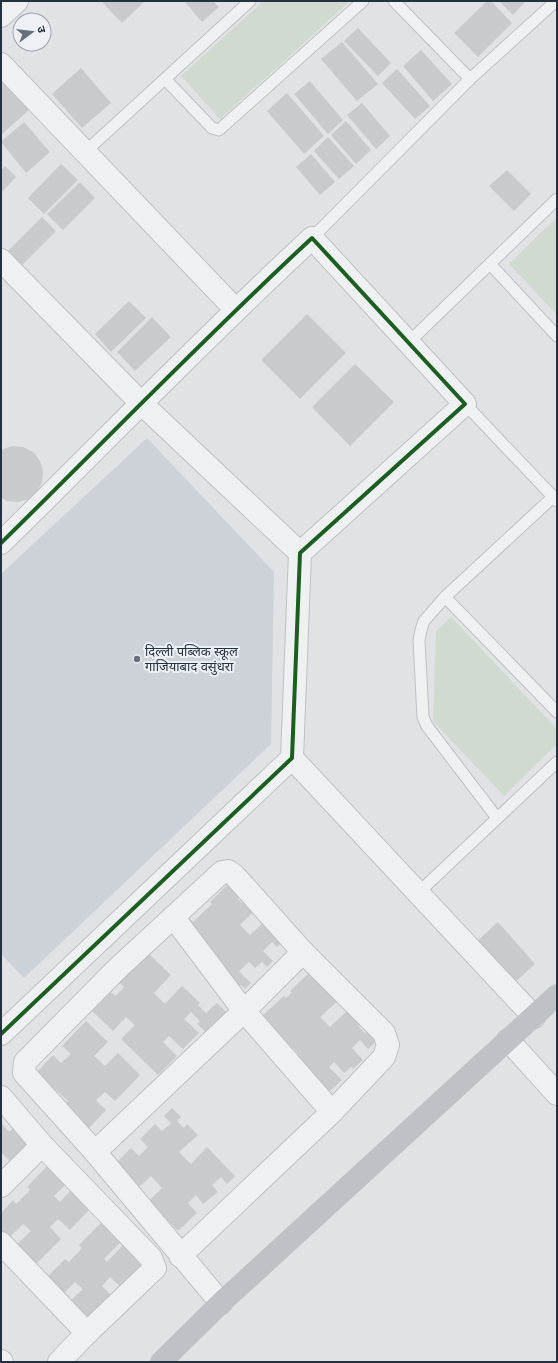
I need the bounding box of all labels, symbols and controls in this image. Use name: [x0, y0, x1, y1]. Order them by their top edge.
north arrow: [12, 12, 52, 52]
text: उ: [33, 24, 49, 35]
place label: दिल्ली पब्लिक स्कूल गाजियाबाद वसुंधरा: [145, 643, 238, 676]
marker: दिल्ली पब्लिक स्कूल गाजियाबाद वसुंधरा: [132, 654, 142, 664]

